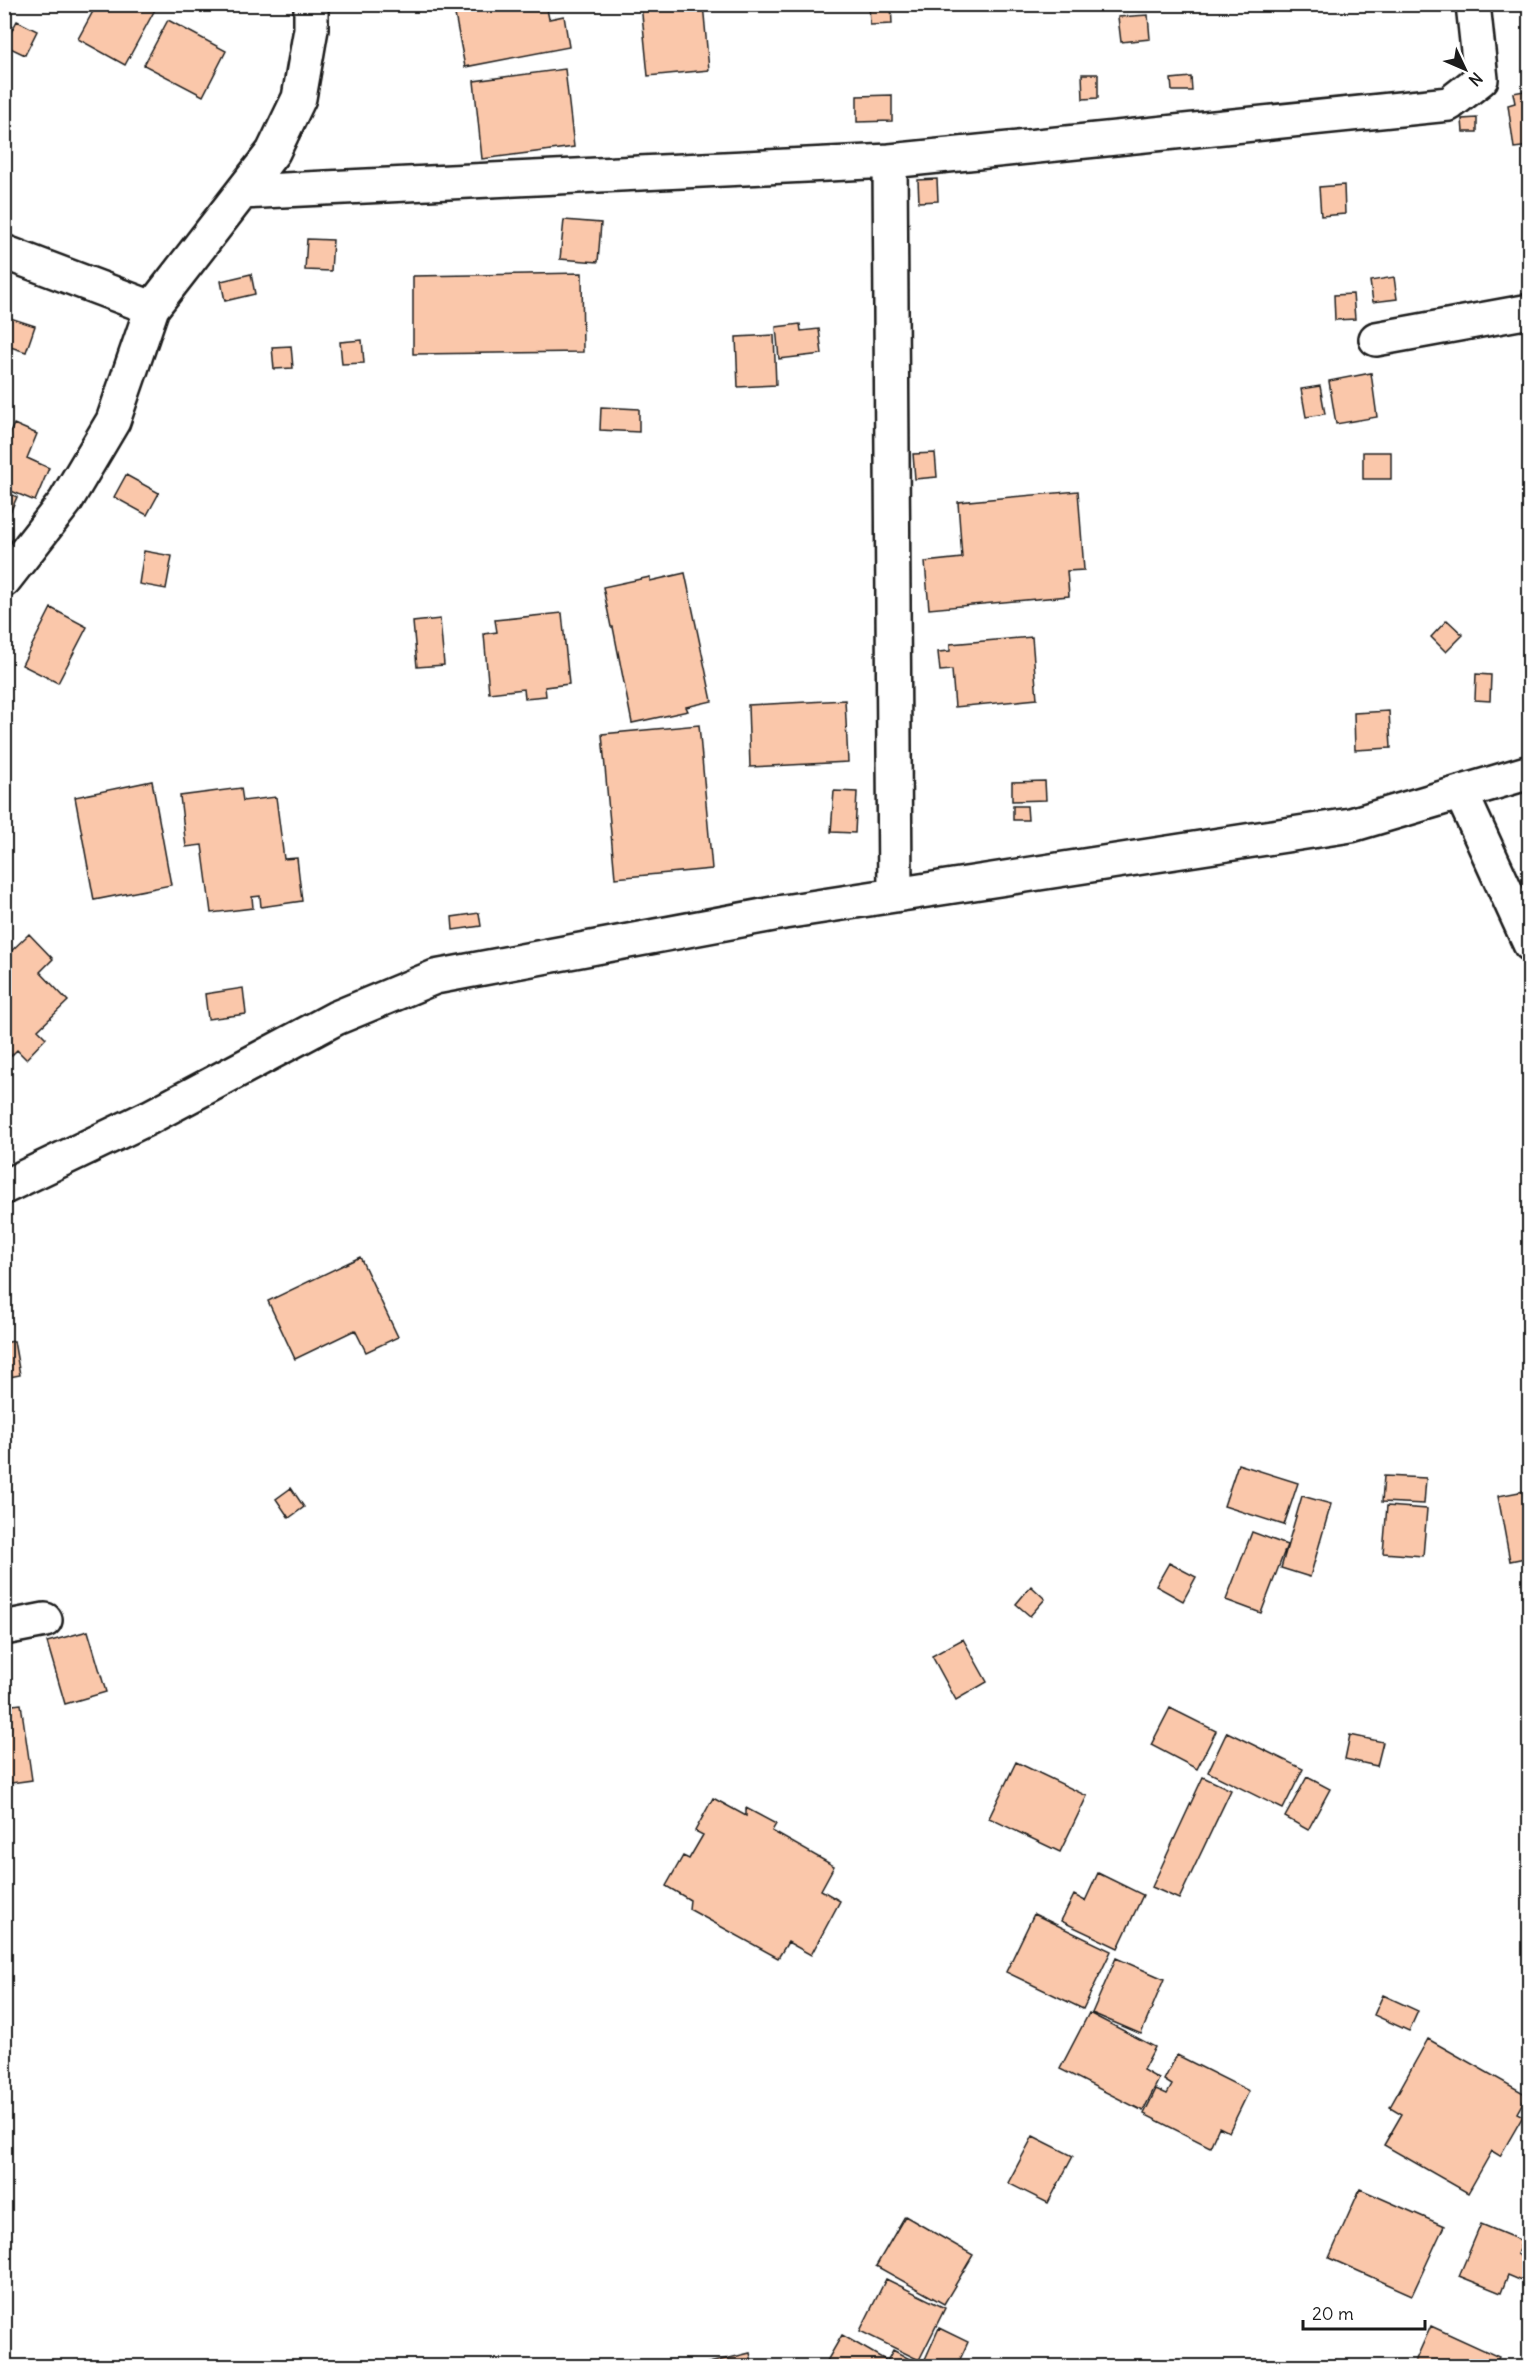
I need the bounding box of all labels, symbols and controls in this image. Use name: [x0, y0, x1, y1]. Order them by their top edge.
north arrow: [1435, 39, 1495, 99]
text: N: [1465, 68, 1487, 90]
scale bar: [1303, 2293, 1424, 2331]
text: 20 m: [1312, 2302, 1354, 2325]

